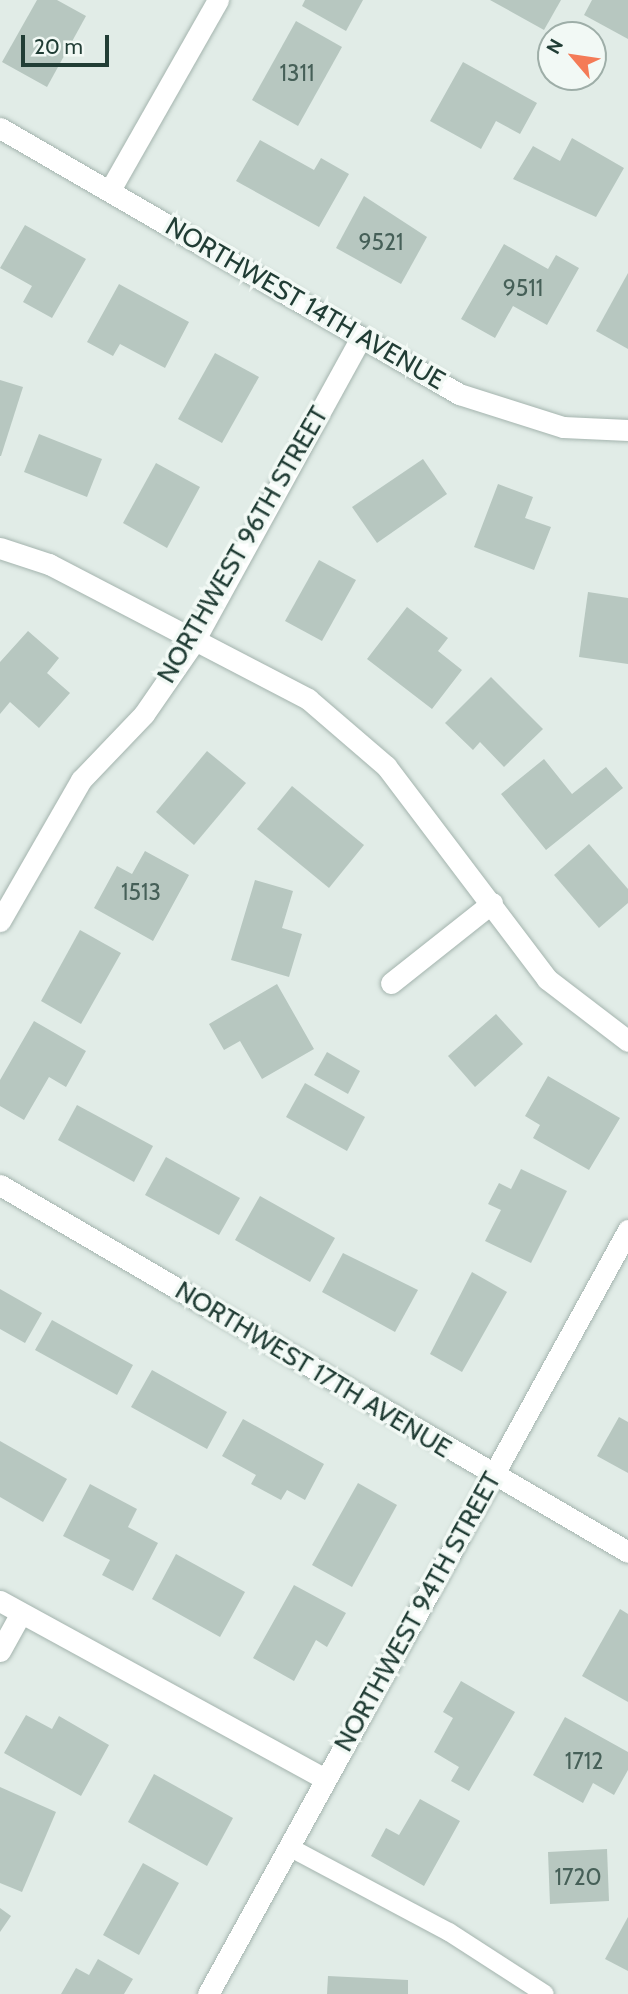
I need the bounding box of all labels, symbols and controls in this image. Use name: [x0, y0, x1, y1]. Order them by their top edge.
scale bar: [24, 21, 112, 65]
north arrow: [537, 21, 607, 91]
text: 20 m: [34, 34, 83, 59]
text: N: [542, 35, 568, 58]
house number: 1311: [280, 59, 314, 87]
street label: NORTHWEST 14TH AVENUE: [160, 211, 450, 397]
house number: 9521: [358, 228, 404, 256]
house number: 9511: [503, 274, 543, 302]
street label: NORTHWEST 96TH STREET: [151, 401, 335, 689]
house number: 1513: [121, 878, 161, 906]
street label: NORTHWEST 17TH AVENUE: [169, 1275, 457, 1465]
street label: NORTHWEST 94TH STREET: [328, 1467, 508, 1757]
house number: 1712: [565, 1747, 603, 1775]
house number: 1720: [554, 1863, 602, 1891]

